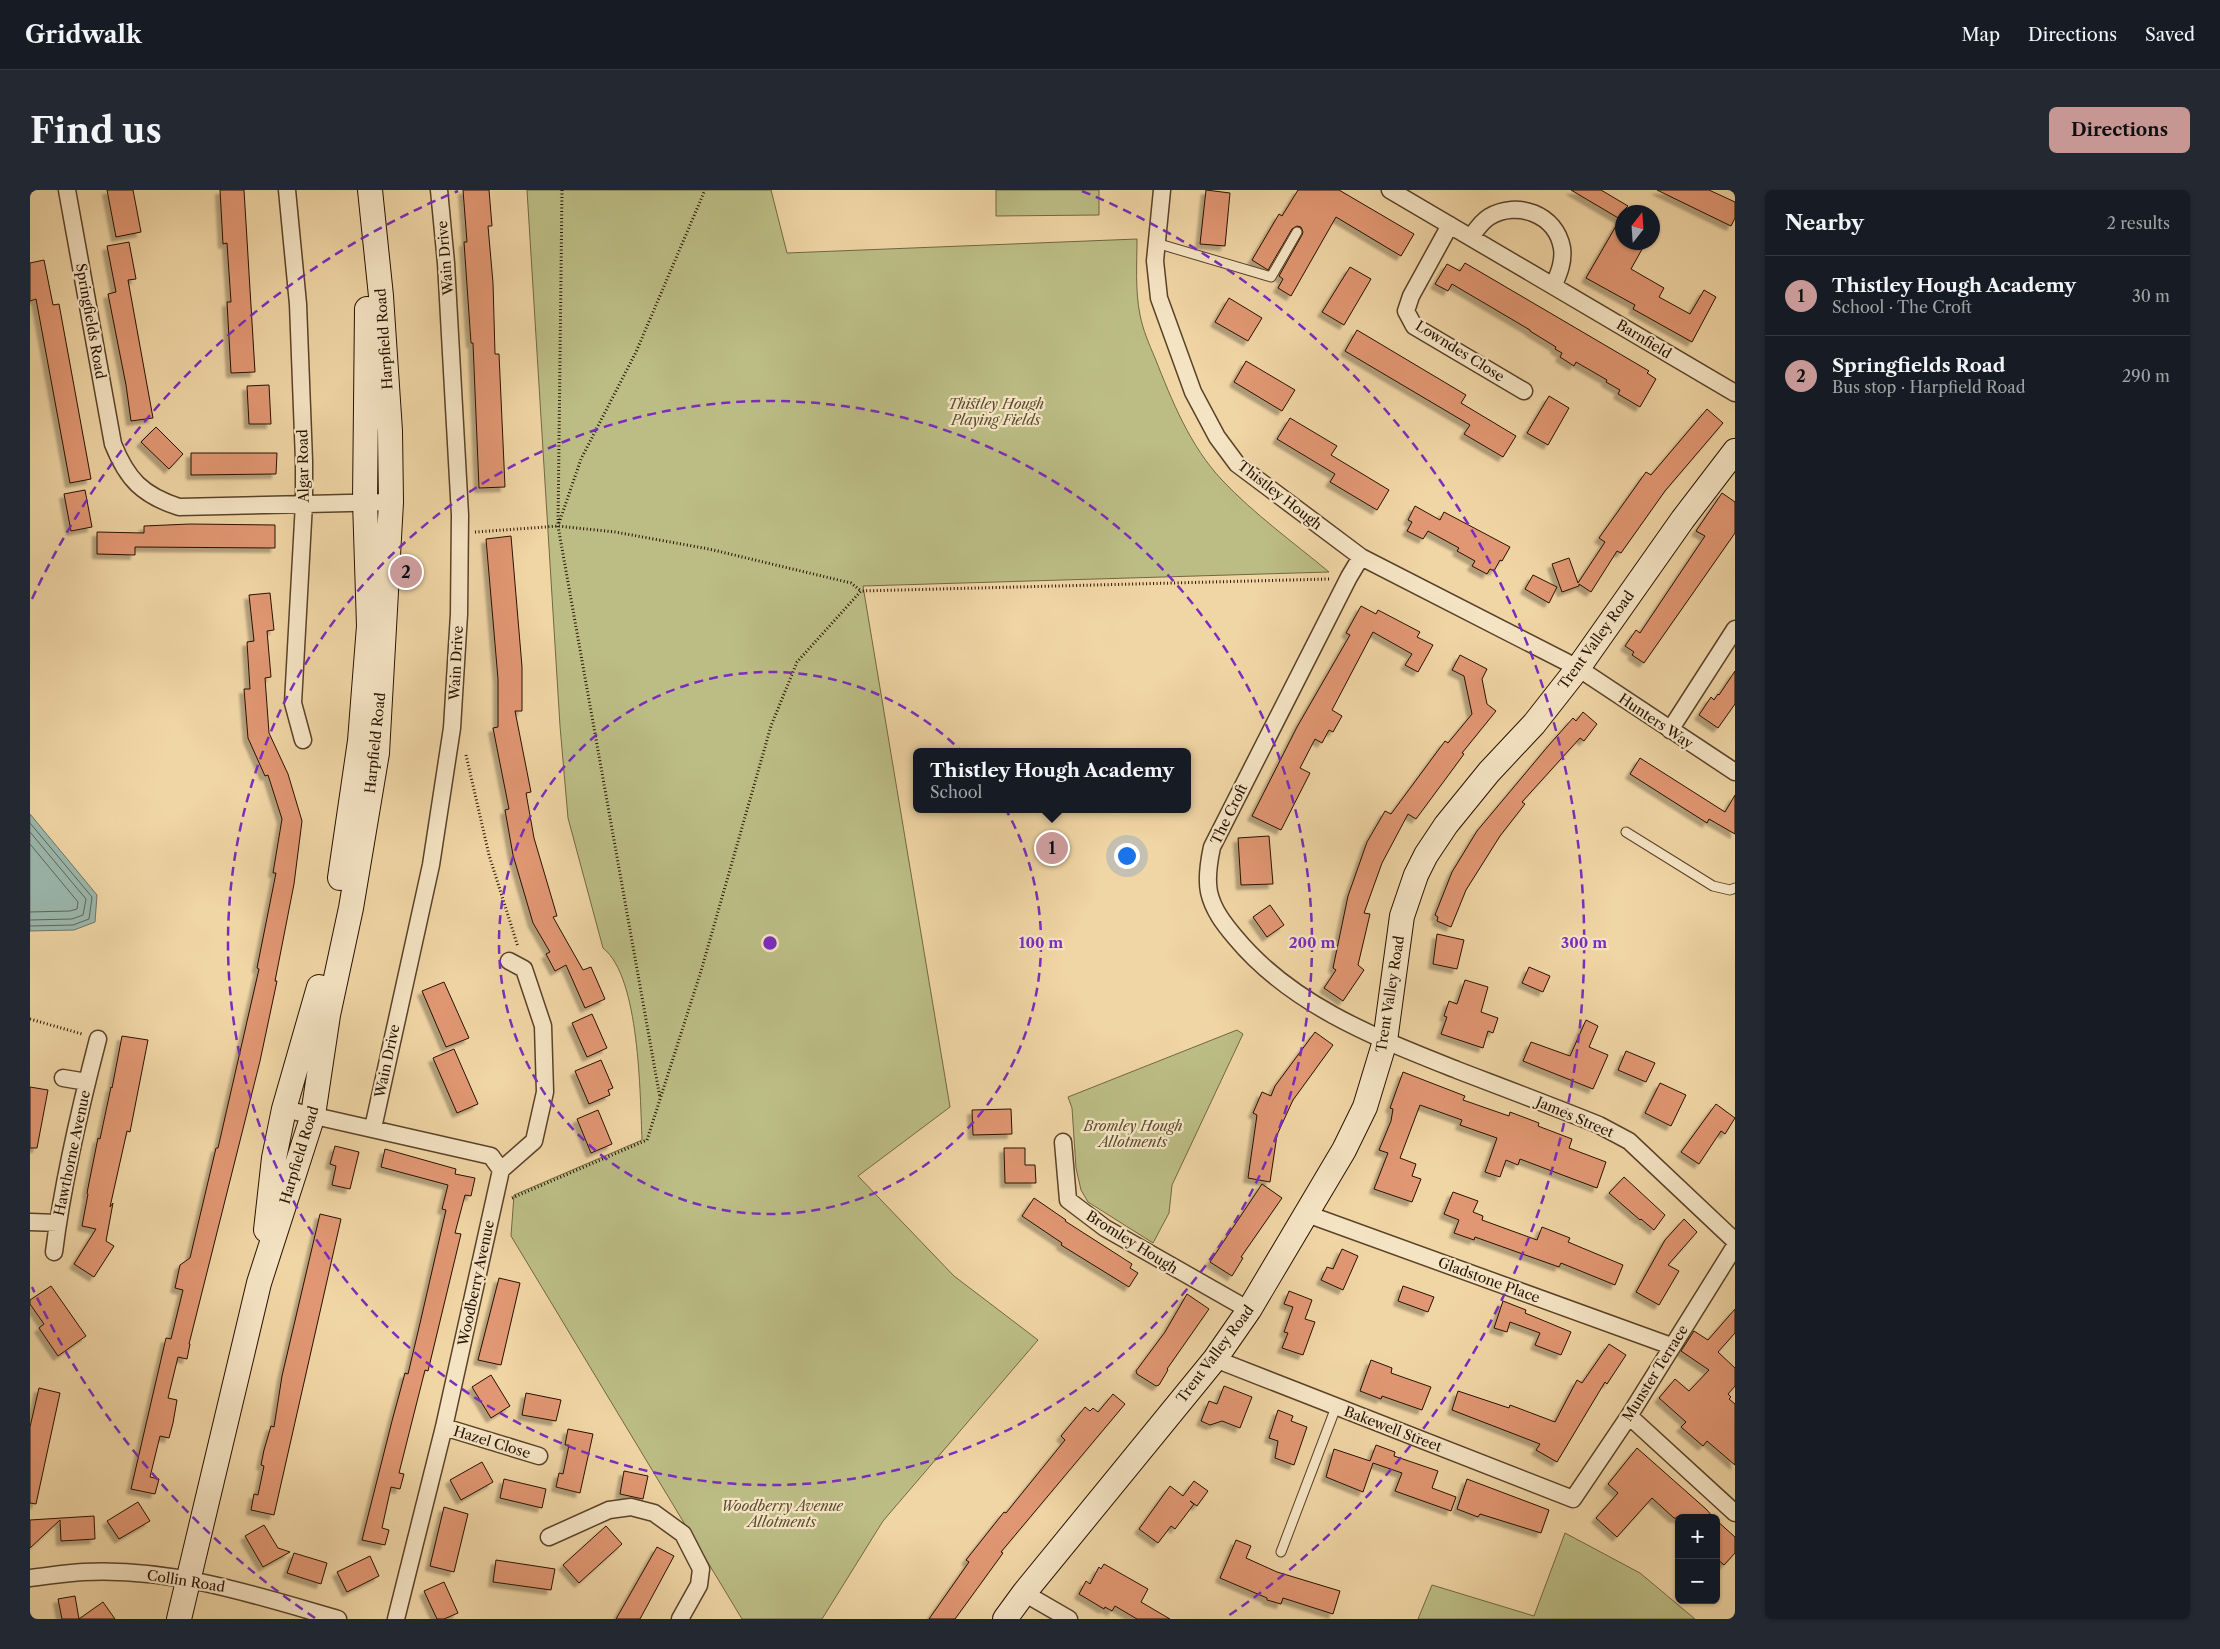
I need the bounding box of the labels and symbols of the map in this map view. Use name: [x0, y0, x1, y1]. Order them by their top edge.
north arrow: [1615, 205, 1660, 250]
street label: Wain Drive: [433, 220, 457, 297]
street label: Springfields Road: [72, 262, 110, 381]
street label: Harpfield Road: [371, 287, 397, 390]
street label: Barnfield: [1613, 316, 1675, 363]
street label: Lowndes Close: [1412, 317, 1508, 386]
park label: Thistley Hough Playing Fields: [948, 395, 1044, 429]
street label: Algar Road: [293, 429, 313, 504]
street label: Thistley Hough: [1234, 456, 1326, 534]
pin: 2: [390, 553, 422, 591]
street label: Trent Valley Road: [1554, 587, 1638, 693]
street label: Wain Drive: [445, 625, 467, 702]
street label: Hunters Way: [1615, 689, 1697, 753]
street label: Harpfield Road: [361, 691, 389, 794]
street label: The Croft: [1207, 780, 1252, 847]
pin: 1: [1036, 829, 1068, 867]
your location: [1114, 843, 1140, 869]
text: 100 m: [1019, 933, 1063, 952]
text: 200 m: [1289, 933, 1335, 952]
text: 300 m: [1561, 933, 1607, 952]
centre of rings: [761, 934, 779, 952]
street label: Trent Valley Road: [1372, 934, 1408, 1054]
street label: Wain Drive: [370, 1022, 404, 1100]
street label: Hawthorne Avenue: [50, 1088, 94, 1218]
street label: James Street: [1532, 1092, 1617, 1141]
street label: Harpfield Road: [276, 1103, 323, 1206]
park label: Bromley Hough Allotments: [1083, 1117, 1182, 1151]
street label: Bromley Hough: [1083, 1207, 1181, 1278]
street label: Woodberry Avenue: [454, 1218, 498, 1349]
street label: Gladstone Place: [1436, 1253, 1543, 1307]
street label: Trent Valley Road: [1172, 1301, 1258, 1406]
street label: Munster Terrace: [1618, 1321, 1692, 1425]
street label: Bakewell Street: [1342, 1402, 1444, 1456]
street label: Hazel Close: [451, 1422, 533, 1462]
park label: Woodberry Avenue Allotments: [721, 1497, 844, 1531]
street label: Collin Road: [146, 1566, 227, 1596]

